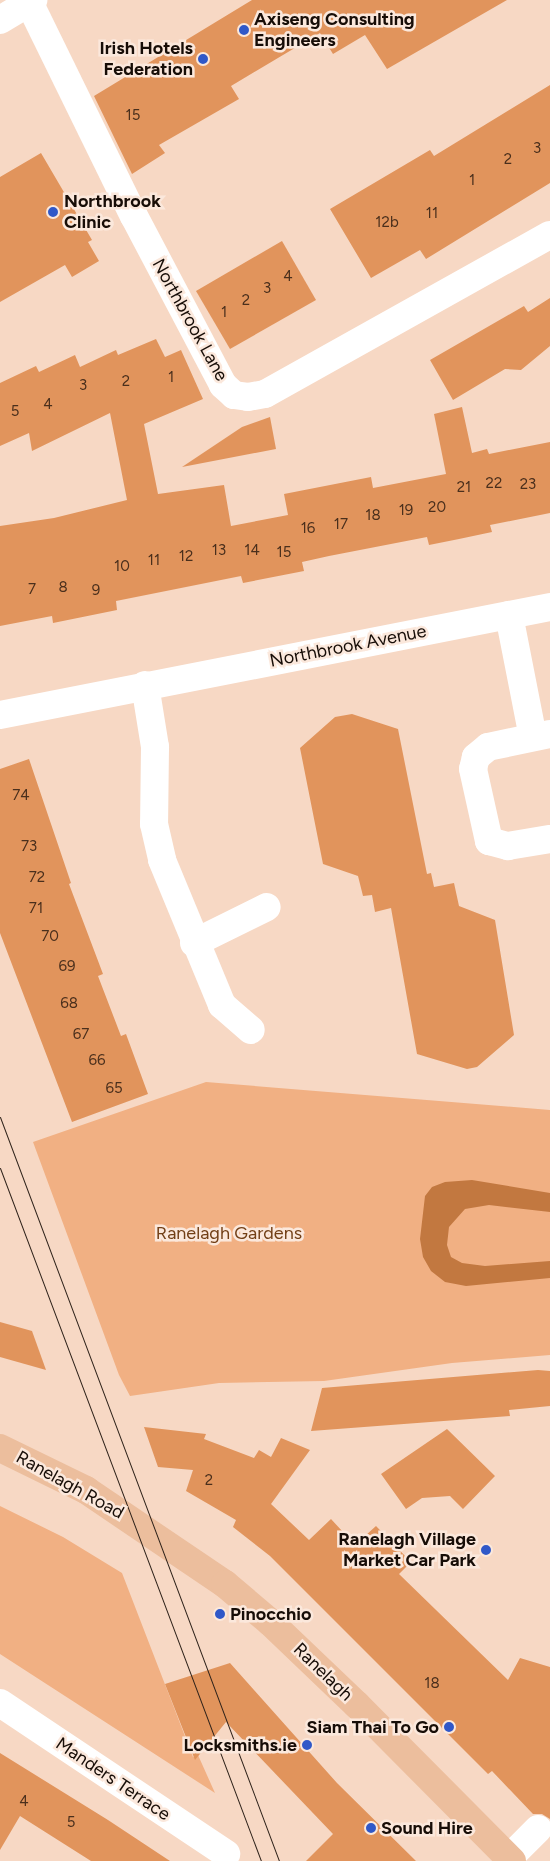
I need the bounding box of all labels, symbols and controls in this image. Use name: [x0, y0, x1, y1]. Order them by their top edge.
place label: Axiseng Consulting Engineers: [254, 9, 415, 52]
marker: Axiseng Consulting Engineers: [238, 24, 250, 36]
place label: Irish Hotels Federation: [100, 38, 193, 80]
marker: Irish Hotels Federation: [197, 53, 209, 65]
house number: 15: [126, 107, 140, 125]
house number: 3: [533, 140, 541, 158]
house number: 2: [504, 151, 512, 169]
house number: 1: [469, 172, 475, 190]
place label: Northbrook Clinic: [64, 191, 161, 233]
marker: Northbrook Clinic: [46, 205, 60, 219]
house number: 11: [426, 205, 438, 223]
house number: 12b: [375, 214, 399, 232]
street label: Northbrook Lane: [147, 255, 233, 385]
house number: 4: [283, 268, 293, 286]
house number: 3: [263, 280, 271, 298]
house number: 2: [242, 292, 250, 310]
house number: 1: [221, 304, 227, 322]
house number: 1: [168, 369, 174, 387]
house number: 2: [122, 373, 130, 391]
house number: 3: [79, 377, 87, 395]
house number: 4: [43, 396, 53, 414]
house number: 5: [11, 403, 19, 421]
house number: 22: [486, 475, 502, 493]
house number: 23: [520, 476, 536, 494]
house number: 21: [457, 479, 471, 497]
house number: 20: [428, 499, 446, 517]
house number: 19: [399, 502, 413, 520]
house number: 18: [365, 507, 381, 525]
house number: 17: [334, 516, 348, 534]
house number: 16: [301, 520, 315, 538]
house number: 13: [212, 542, 226, 560]
house number: 14: [244, 542, 260, 560]
house number: 15: [277, 544, 291, 562]
house number: 12: [179, 548, 193, 566]
house number: 11: [148, 552, 160, 570]
house number: 10: [114, 558, 130, 576]
house number: 8: [58, 579, 68, 597]
house number: 7: [28, 581, 36, 599]
house number: 9: [92, 582, 100, 600]
street label: Northbrook Avenue: [268, 620, 428, 672]
house number: 74: [12, 787, 30, 805]
house number: 73: [21, 838, 37, 856]
house number: 72: [29, 869, 45, 887]
house number: 71: [29, 900, 43, 918]
house number: 70: [41, 928, 59, 946]
house number: 69: [59, 958, 75, 976]
house number: 68: [60, 995, 78, 1013]
house number: 67: [73, 1026, 89, 1044]
house number: 66: [89, 1052, 105, 1070]
house number: 65: [105, 1080, 123, 1098]
park label: Ranelagh Gardens: [156, 1222, 302, 1244]
street label: Ranelagh Road: [12, 1446, 128, 1524]
house number: 2: [205, 1472, 213, 1490]
place label: Ranelagh Village Market Car Park: [338, 1529, 476, 1572]
marker: Ranelagh Village Market Car Park: [480, 1544, 492, 1556]
place label: Pinocchio: [230, 1603, 311, 1625]
marker: Pinocchio: [214, 1608, 226, 1620]
street label: Ranelagh: [289, 1639, 357, 1705]
house number: 18: [424, 1675, 440, 1693]
place label: Siam Thai To Go: [307, 1716, 439, 1738]
marker: Siam Thai To Go: [443, 1721, 455, 1733]
street label: Manders Terrace: [52, 1733, 174, 1825]
place label: Locksmiths.ie: [184, 1734, 297, 1756]
marker: Locksmiths.ie: [301, 1739, 313, 1751]
house number: 4: [19, 1793, 29, 1811]
house number: 5: [67, 1814, 75, 1832]
place label: Sound Hire: [381, 1817, 473, 1839]
marker: Sound Hire: [365, 1822, 377, 1834]

